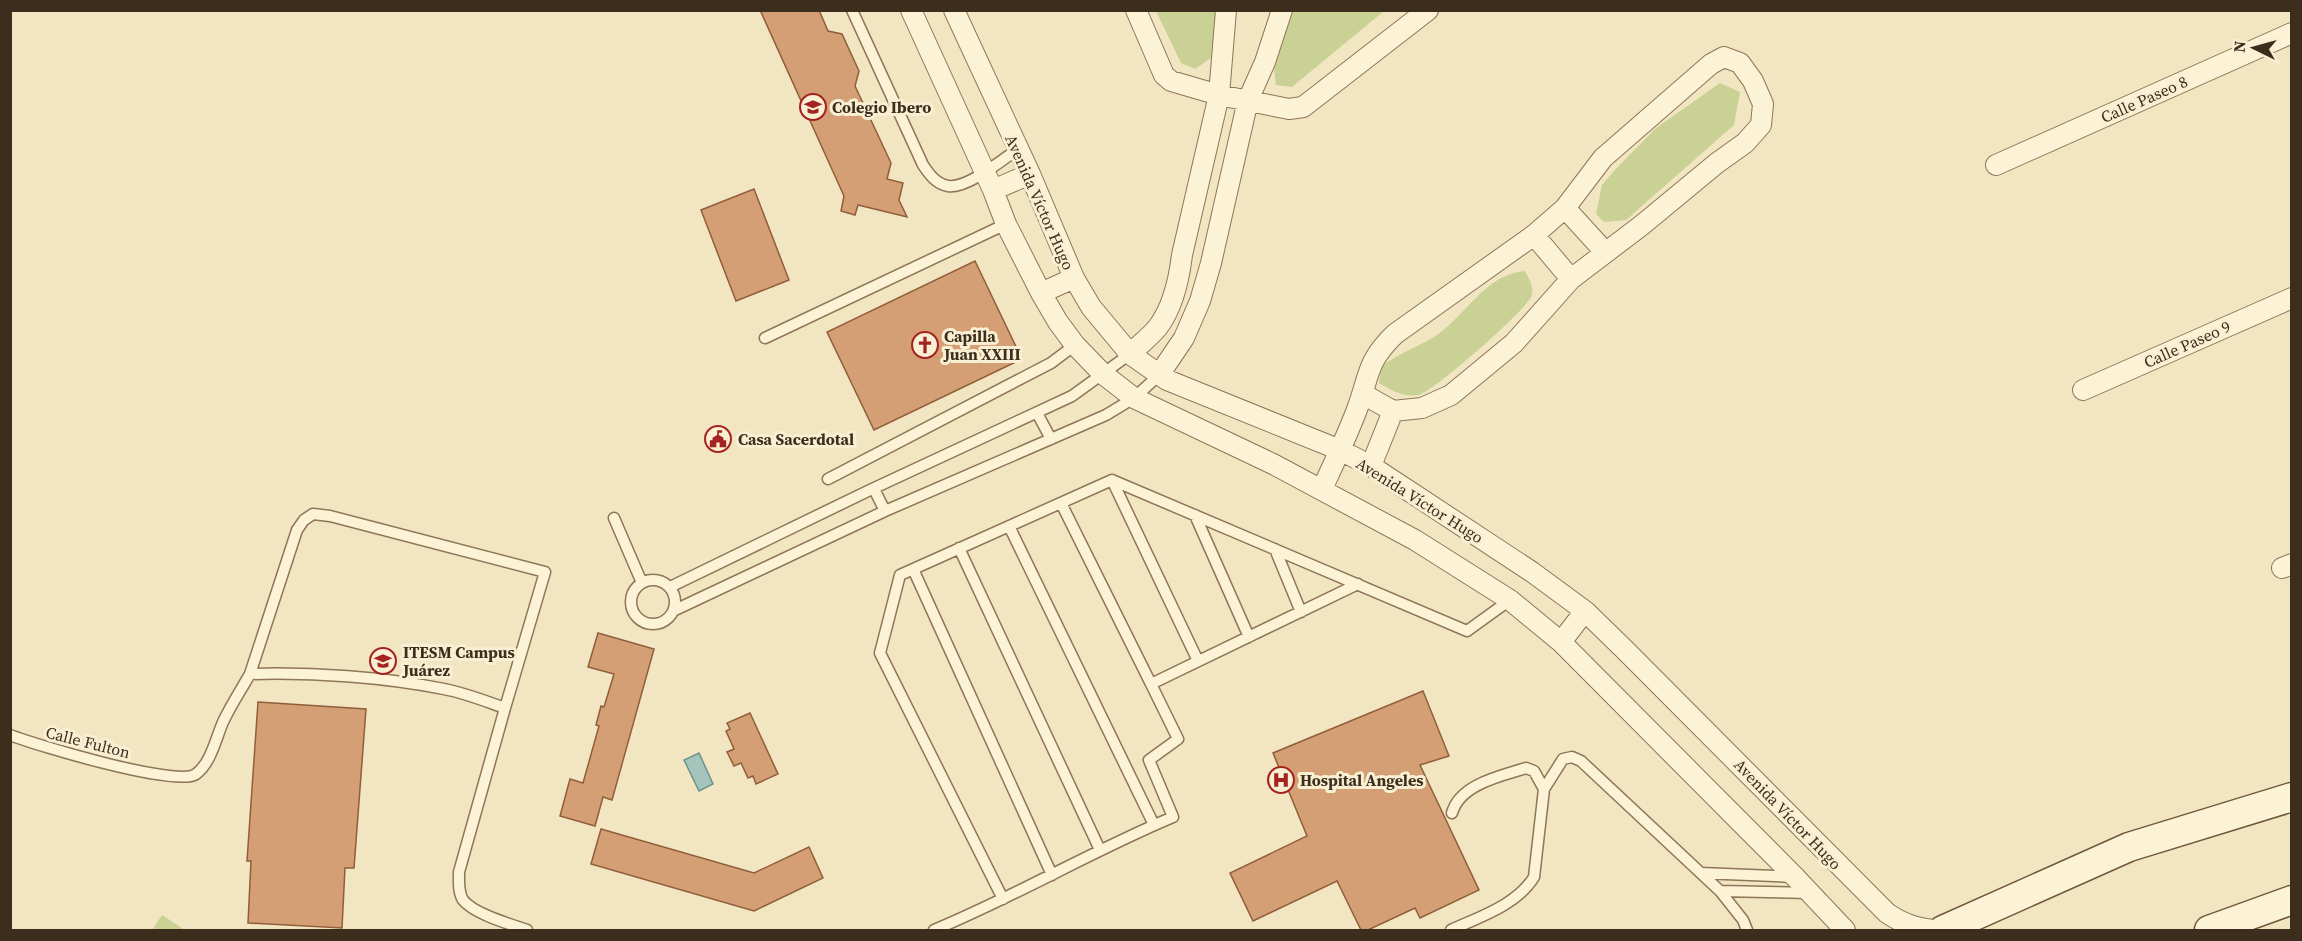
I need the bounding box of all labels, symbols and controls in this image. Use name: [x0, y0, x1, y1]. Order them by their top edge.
north arrow: [2224, 18, 2284, 78]
text: N: [2228, 40, 2251, 53]
street label: Calle Paseo 8: [2097, 70, 2191, 128]
school or university icon: Colegio Ibero: [798, 92, 828, 122]
place label: Colegio Ibero: [832, 96, 931, 118]
street label: Avenida Víctor Hugo: [1000, 131, 1080, 273]
street label: Calle Paseo 9: [2140, 315, 2234, 373]
place label: Capilla Juan XXIII: [943, 325, 1021, 365]
church icon: Capilla Juan XXIII: [910, 330, 940, 360]
public building icon: Casa Sacerdotal: [703, 424, 733, 454]
place label: Casa Sacerdotal: [738, 428, 854, 450]
street label: Avenida Víctor Hugo: [1352, 452, 1488, 548]
place label: ITESM Campus Juárez: [402, 641, 515, 681]
school or university icon: ITESM Campus Juárez: [368, 646, 398, 676]
street label: Calle Fulton: [43, 721, 133, 763]
street label: Avenida Víctor Hugo: [1729, 754, 1847, 874]
hospital icon: Hospital Angeles: [1266, 765, 1296, 795]
place label: Hospital Angeles: [1300, 769, 1424, 791]

